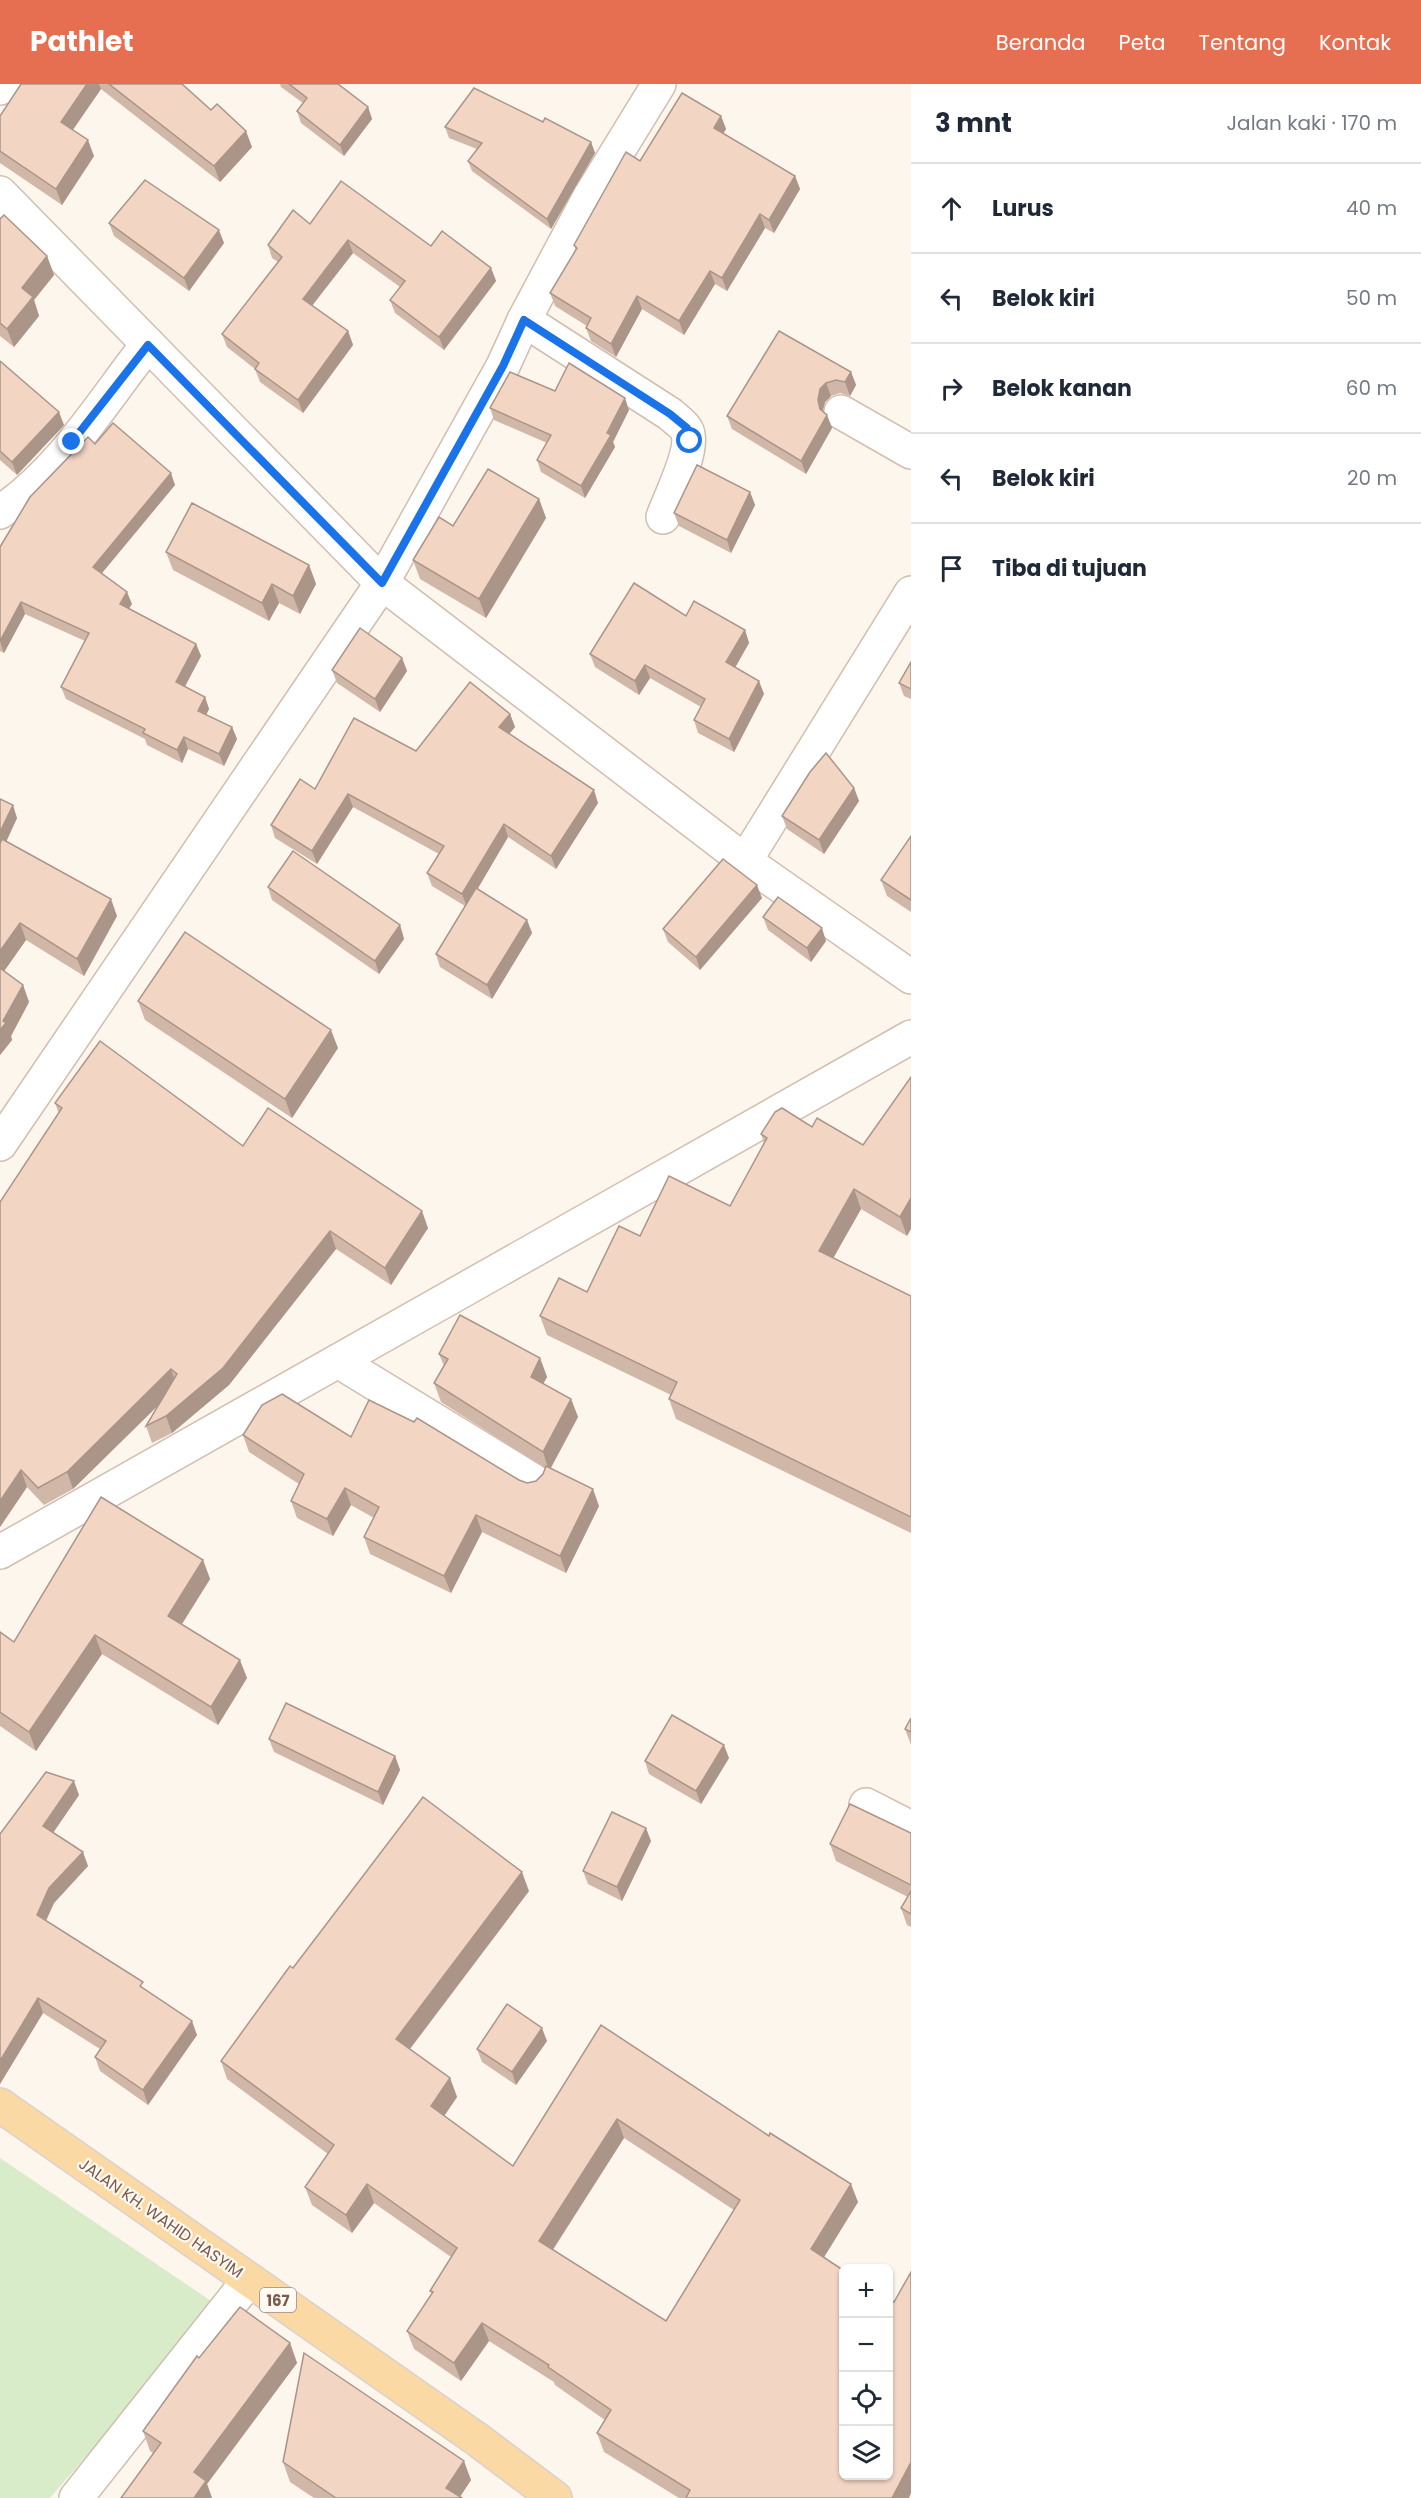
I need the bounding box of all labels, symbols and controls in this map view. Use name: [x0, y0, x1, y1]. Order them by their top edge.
text: Pathlet: [30, 22, 134, 61]
text: Beranda: [996, 28, 1086, 57]
text: Peta: [1119, 28, 1166, 57]
text: Tentang: [1199, 28, 1286, 57]
text: Kontak: [1319, 28, 1391, 57]
text: 3 mnt: [935, 105, 1012, 141]
text: Jalan kaki · 170 m: [1227, 109, 1397, 137]
icon: ahead: [935, 192, 968, 225]
text: Lurus: [992, 193, 1054, 224]
text: 40 m: [1346, 194, 1397, 222]
icon: left: [935, 282, 968, 315]
text: Belok kiri: [992, 283, 1095, 314]
text: 50 m: [1346, 284, 1397, 312]
icon: right: [935, 372, 968, 405]
text: Belok kanan: [992, 373, 1132, 404]
text: 60 m: [1346, 374, 1397, 402]
route start: [676, 427, 702, 453]
route end: [58, 428, 84, 454]
icon: left: [935, 462, 968, 495]
text: Belok kiri: [992, 463, 1095, 494]
text: 20 m: [1347, 464, 1397, 492]
icon: arrive: [935, 552, 968, 585]
text: Tiba di tujuan: [992, 553, 1147, 584]
street label: JALAN KH. WAHID HASYIM: [74, 2152, 248, 2284]
map controls: [839, 2264, 893, 2480]
button: +: [839, 2264, 893, 2318]
road number: 167: [260, 2288, 296, 2312]
button: −: [839, 2318, 893, 2372]
button: locate: [839, 2372, 893, 2426]
button: layers: [839, 2426, 893, 2480]

